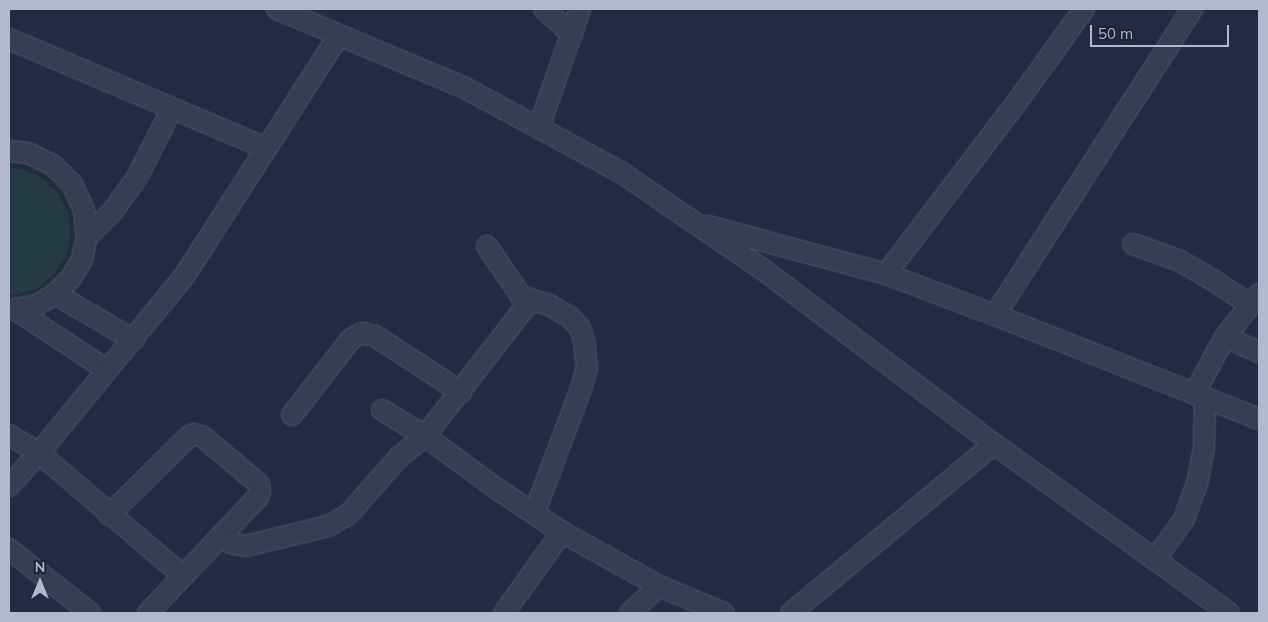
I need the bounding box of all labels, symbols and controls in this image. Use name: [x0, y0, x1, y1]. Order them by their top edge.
scale bar: [1093, 15, 1232, 47]
text: 50 m: [1098, 24, 1133, 43]
north arrow: [15, 557, 65, 607]
text: N: [35, 558, 45, 576]

